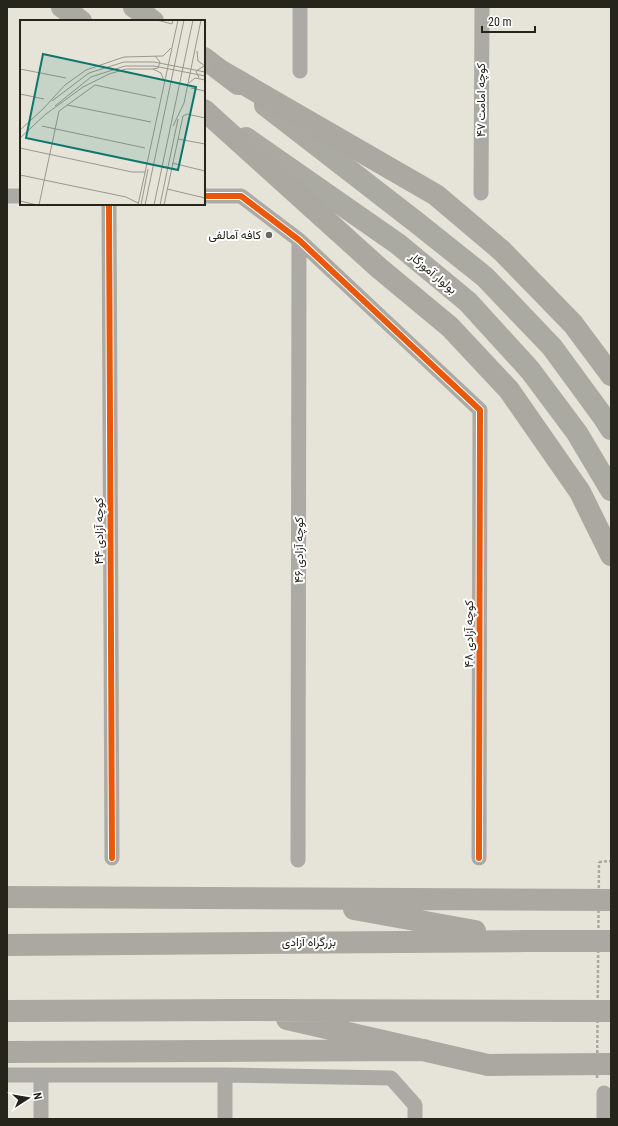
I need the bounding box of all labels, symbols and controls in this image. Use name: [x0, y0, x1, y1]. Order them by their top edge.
scale bar: [482, 8, 535, 34]
text: 20 m: [488, 15, 512, 29]
inset map: [20, 20, 205, 205]
street label: کوچه امامت ۴۷: [474, 63, 489, 137]
place label: کافه آمالفی: [209, 228, 261, 243]
marker: کافه آمالفی: [264, 230, 274, 240]
street label: بولوار آموزگار: [405, 249, 459, 298]
street label: کوچه آزادی ۴۴: [92, 497, 107, 565]
street label: کوچه آزادی ۴۶: [292, 517, 307, 583]
street label: کوچه آزادی ۴۸: [462, 600, 477, 668]
street label: بزرگراه آزادی: [282, 935, 336, 950]
north arrow: [8, 1078, 48, 1118]
text: N: [30, 1091, 44, 1101]

